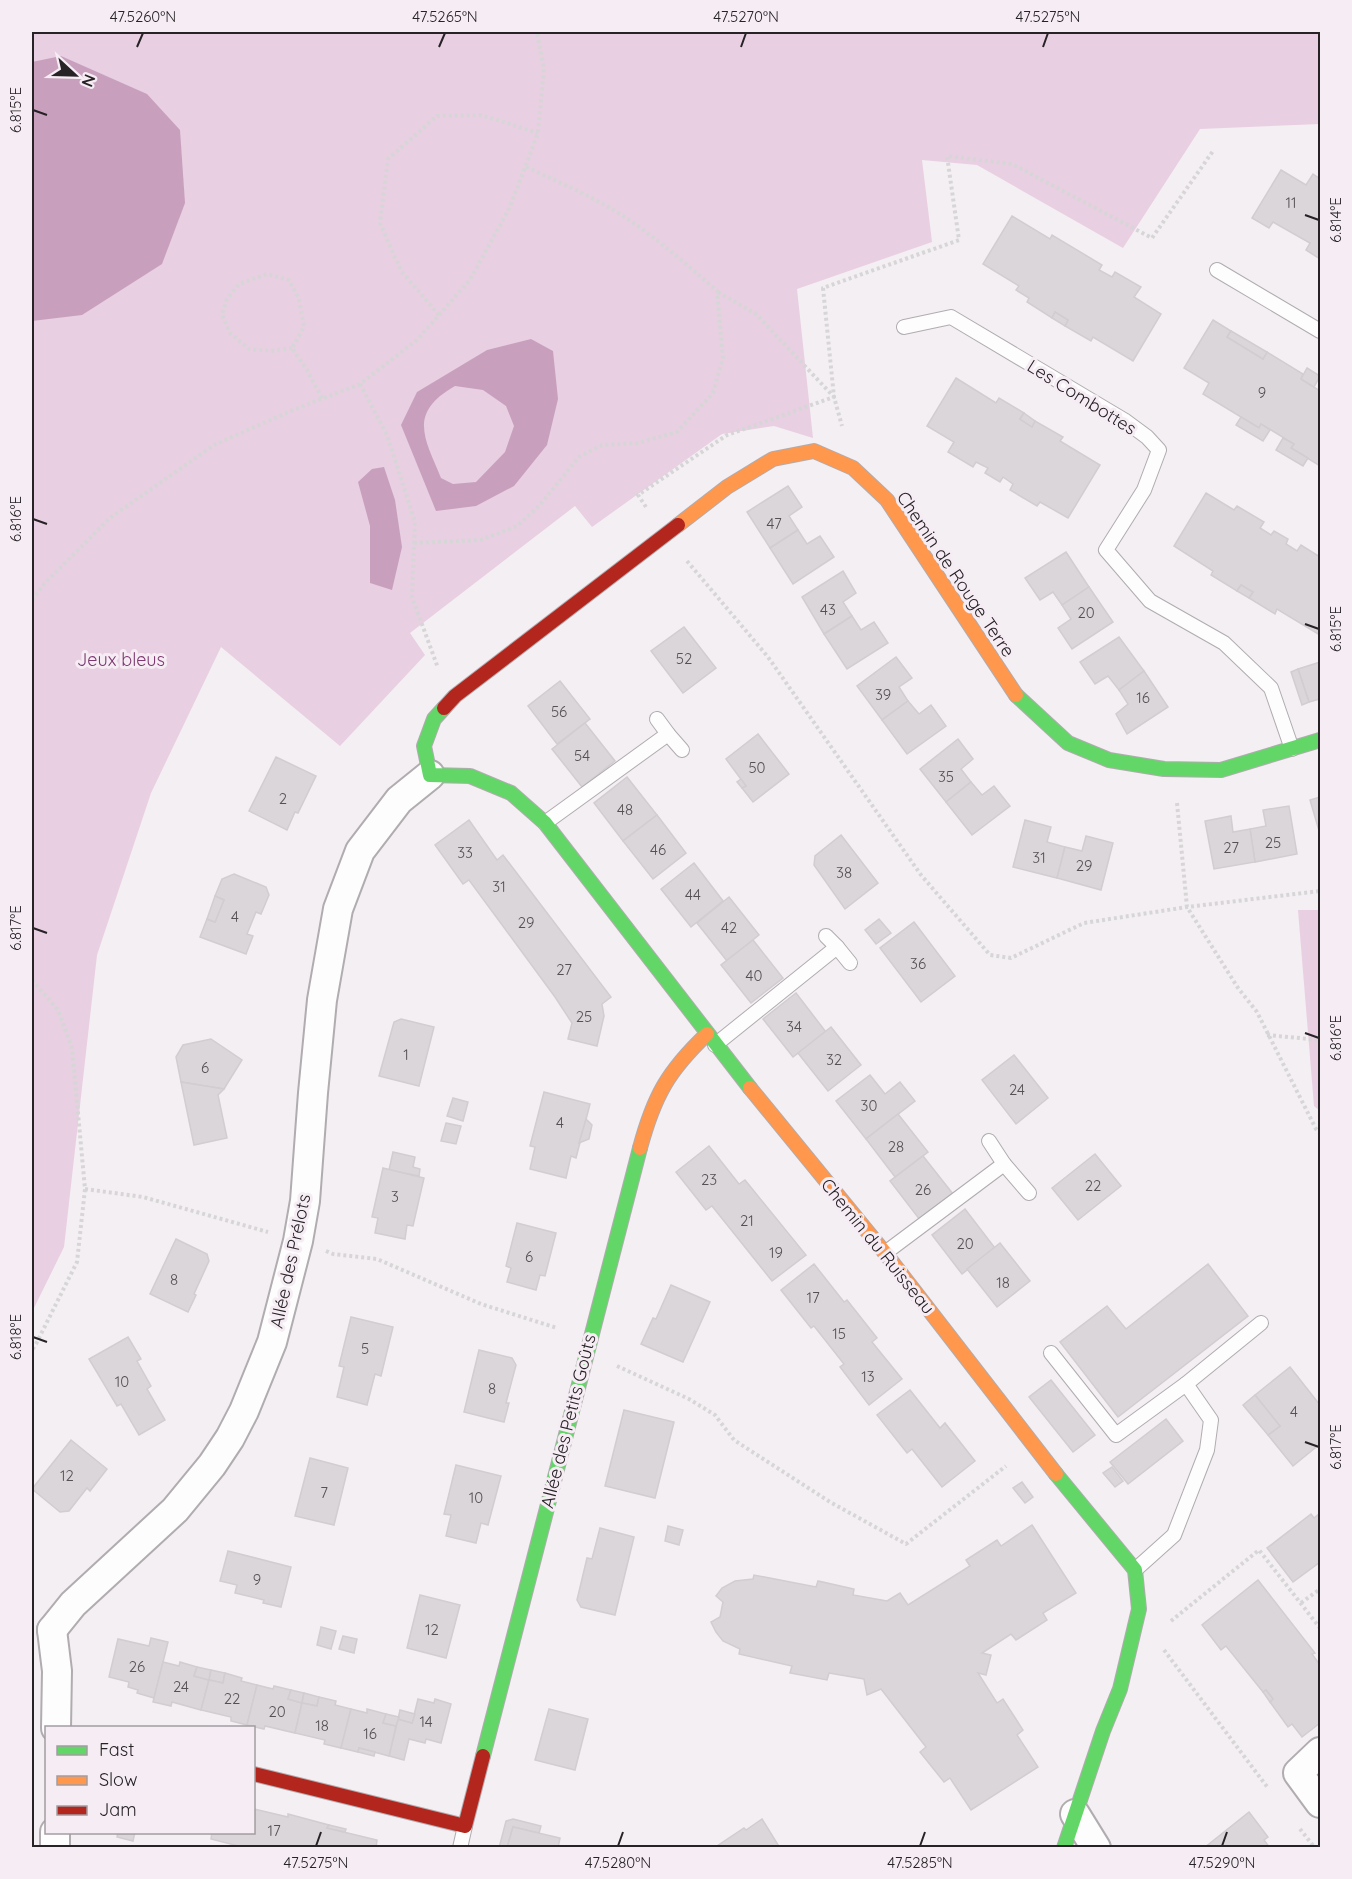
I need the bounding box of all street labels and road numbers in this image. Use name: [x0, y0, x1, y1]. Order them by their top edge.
street label: Les Combottes: [1023, 354, 1141, 440]
street label: Chemin de Rouge Terre: [892, 487, 1020, 661]
street label: Chemin du Ruisseau: [816, 1173, 940, 1319]
street label: Allée des Prélots: [265, 1192, 315, 1330]
street label: Allée des Petits Goûts: [535, 1332, 601, 1510]

